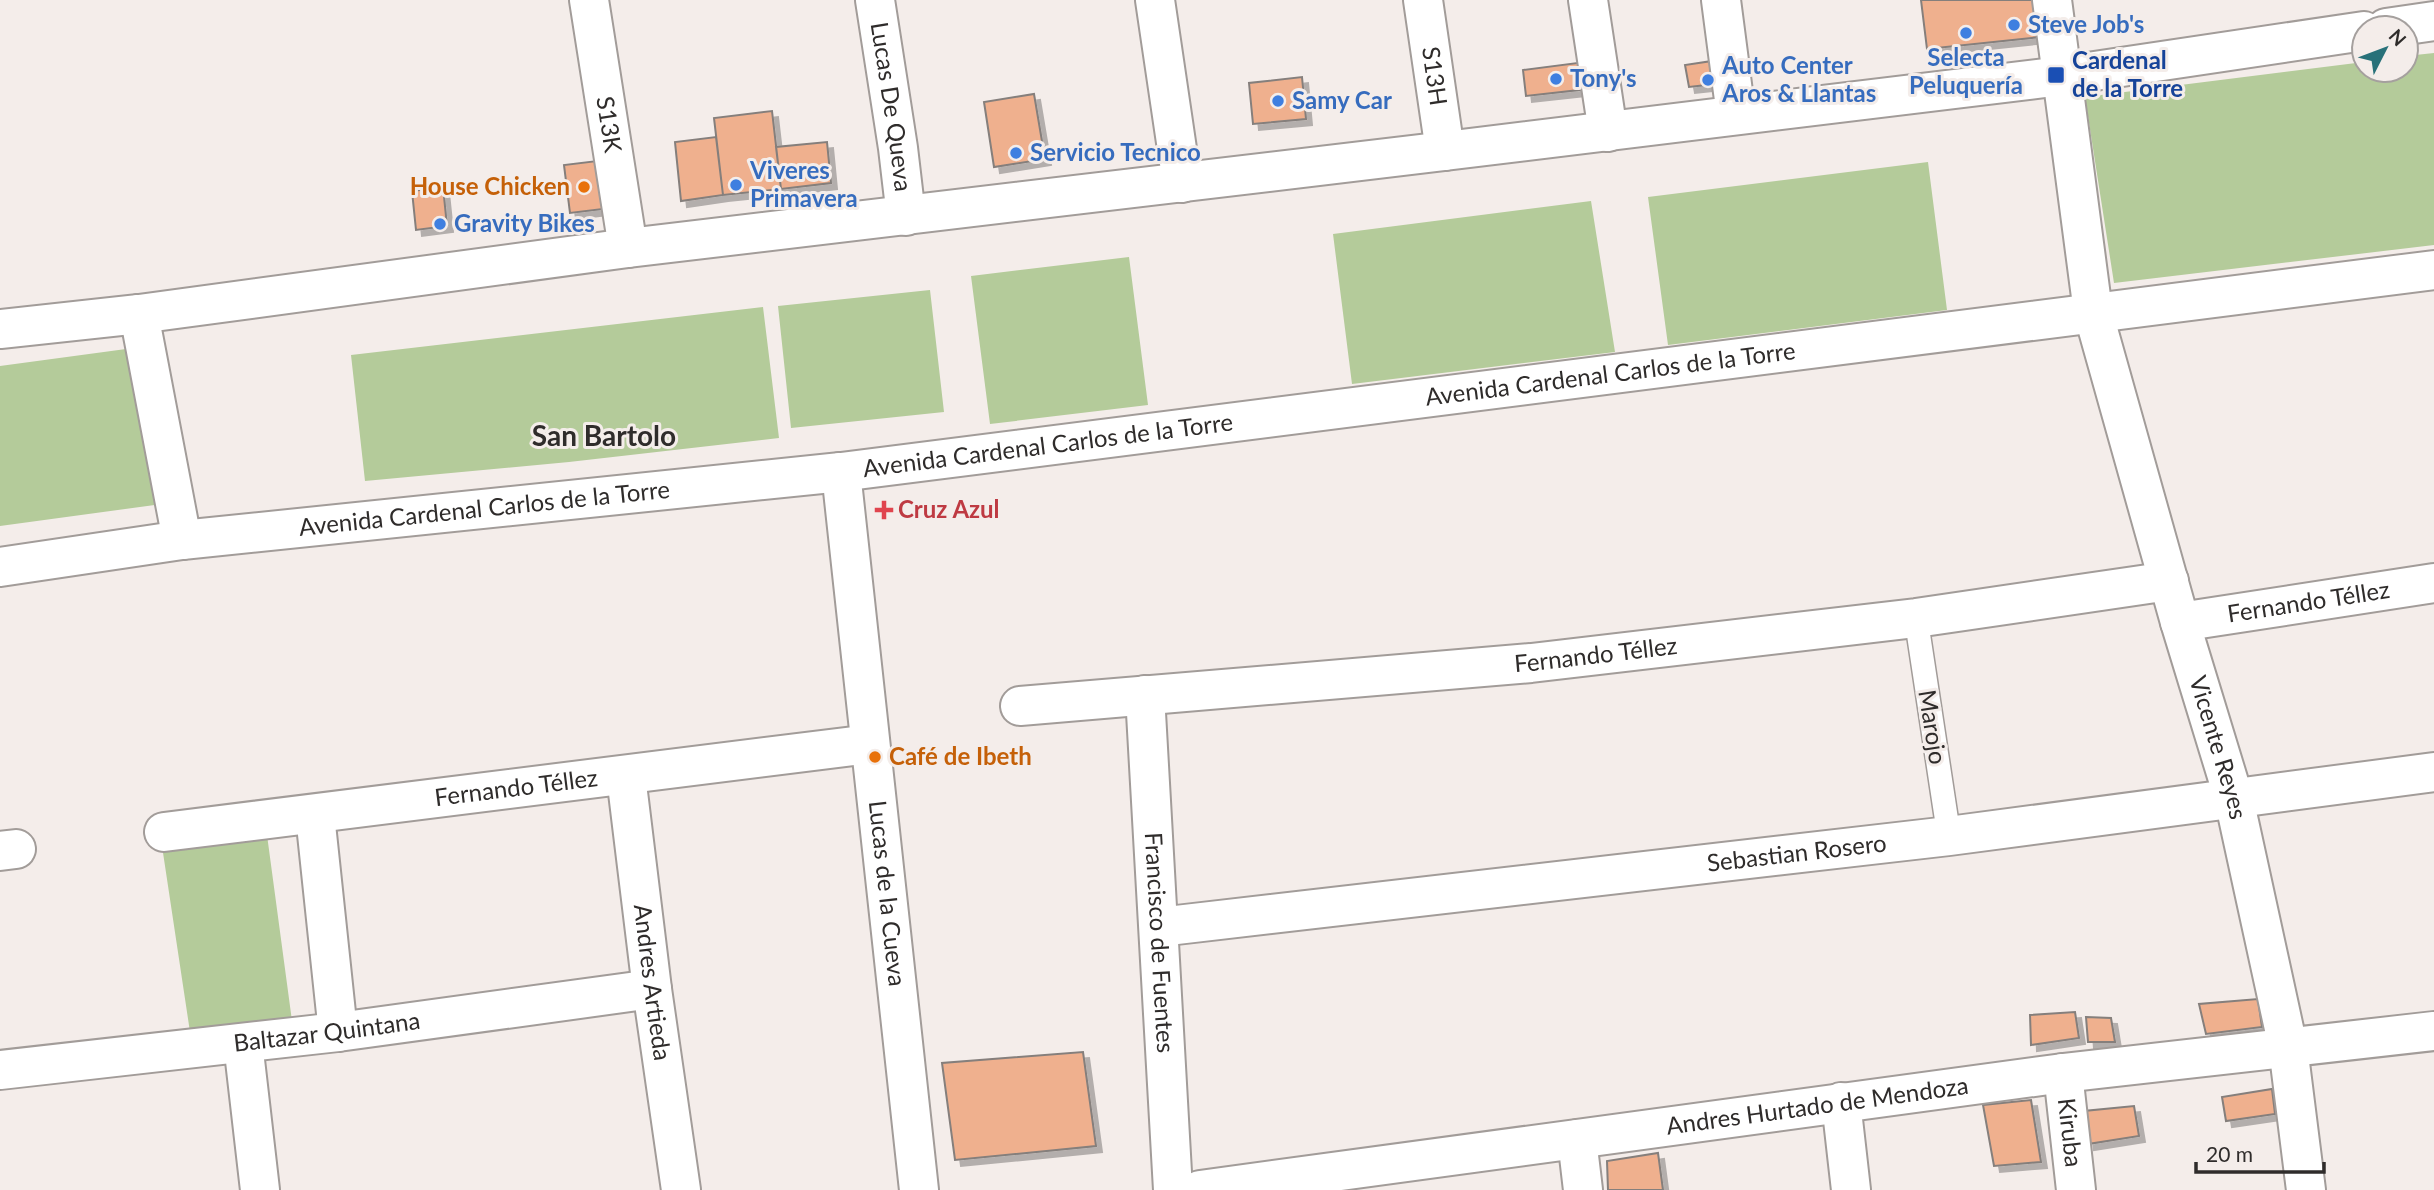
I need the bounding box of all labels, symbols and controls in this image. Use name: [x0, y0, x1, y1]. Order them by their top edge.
place label: Steve Job's: [2028, 9, 2144, 38]
north arrow: [2350, 14, 2420, 84]
marker: Steve Job's: [2006, 17, 2022, 33]
street label: Lucas De Queva: [866, 20, 919, 193]
text: N: [2385, 24, 2411, 50]
marker: Selecta Peluquería: [1958, 25, 1974, 41]
place label: Selecta Peluquería: [1909, 42, 2023, 99]
street label: S13H: [1417, 45, 1454, 107]
place label: Cardenal de la Torre: [2072, 45, 2183, 102]
place label: Auto Center Aros & Llantas: [1721, 50, 1876, 107]
place label: Tony's: [1570, 63, 1636, 92]
marker: Cardenal de la Torre: [2046, 65, 2066, 85]
marker: Tony's: [1548, 71, 1564, 87]
marker: Auto Center Aros & Llantas: [1700, 72, 1716, 88]
place label: Samy Car: [1292, 85, 1392, 114]
marker: Samy Car: [1270, 93, 1286, 109]
street label: S13K: [591, 94, 629, 155]
place label: Servicio Tecnico: [1030, 137, 1201, 166]
marker: Servicio Tecnico: [1008, 145, 1024, 161]
place label: Viveres Primavera: [749, 155, 858, 212]
place label: House Chicken: [410, 171, 570, 200]
marker: Viveres Primavera: [728, 177, 744, 193]
marker: House Chicken: [576, 179, 592, 195]
place label: Gravity Bikes: [454, 208, 595, 237]
marker: Gravity Bikes: [432, 216, 448, 232]
street label: Avenida Cardenal Carlos de la Torre: [1423, 335, 1797, 411]
street label: Avenida Cardenal Carlos de la Torre: [861, 406, 1234, 482]
district label: San Bartolo: [532, 418, 676, 452]
street label: Avenida Cardenal Carlos de la Torre: [297, 474, 671, 541]
place label: Cruz Azul: [898, 494, 1000, 523]
marker: Cruz Azul: [876, 502, 892, 518]
street label: Fernando Téllez: [2225, 574, 2392, 628]
street label: Fernando Téllez: [1513, 630, 1679, 677]
street label: Vicente Reyes: [2184, 672, 2254, 822]
street label: Marojo: [1913, 687, 1954, 766]
place label: Café de Ibeth: [889, 741, 1032, 770]
marker: Café de Ibeth: [867, 749, 883, 765]
street label: Fernando Téllez: [433, 762, 599, 811]
street label: Lucas de la Cueva: [864, 799, 913, 988]
street label: Sebastian Rosero: [1705, 827, 1888, 877]
street label: Francisco de Fuentes: [1140, 831, 1181, 1054]
street label: Andres Artieda: [629, 902, 678, 1062]
street label: Baltazar Quintana: [232, 1005, 422, 1057]
street label: Andres Hurtado de Mendoza: [1664, 1070, 1970, 1140]
street label: Kiruba: [2053, 1096, 2089, 1168]
scale bar: [2196, 1130, 2324, 1174]
text: 20 m: [2206, 1141, 2253, 1166]

